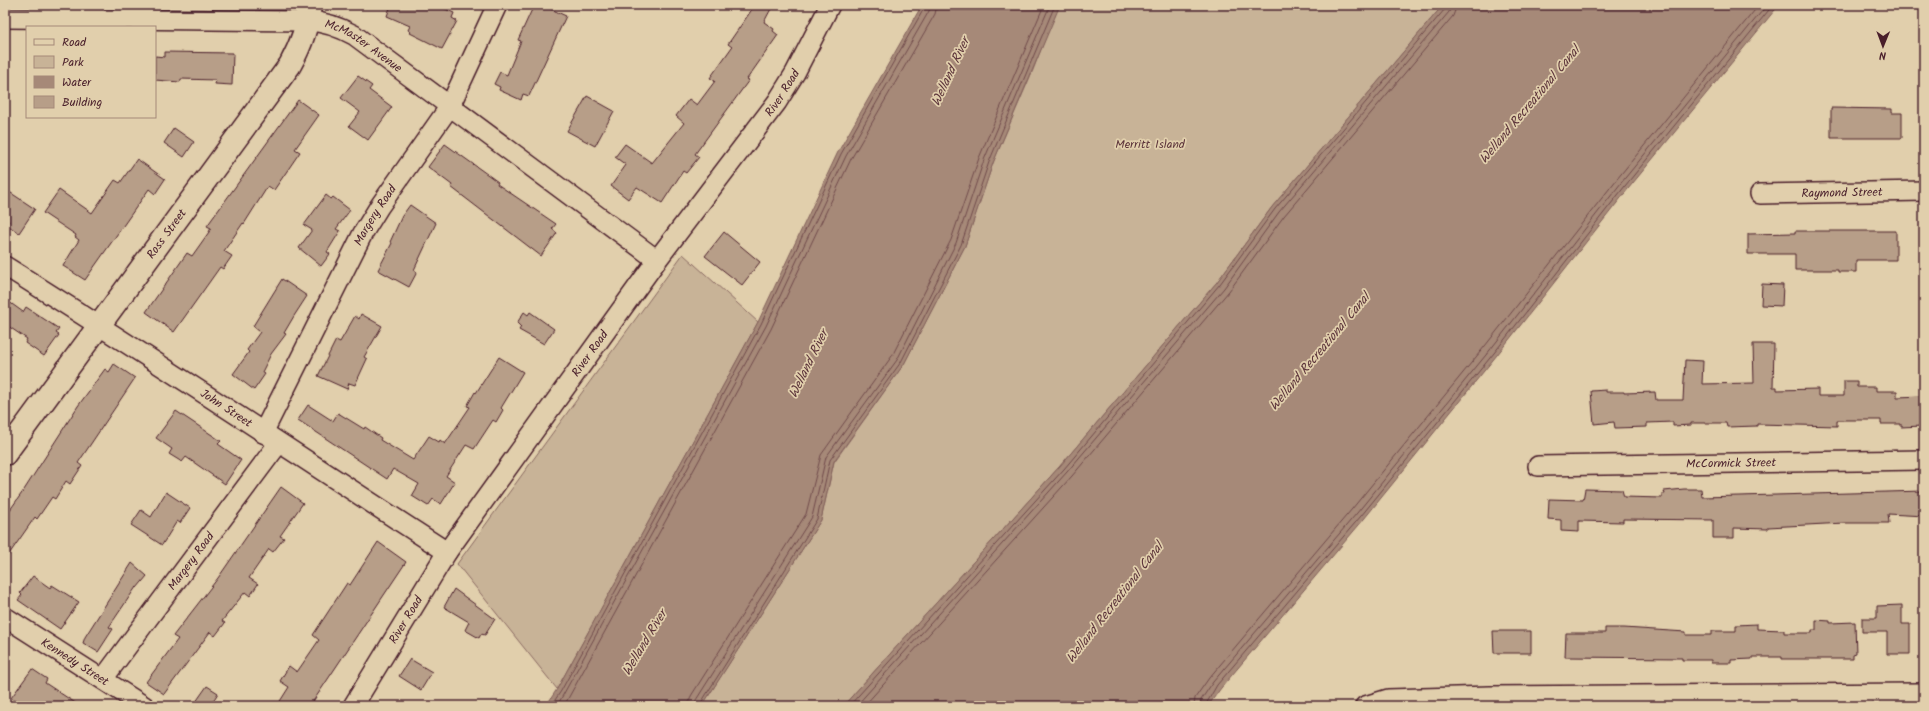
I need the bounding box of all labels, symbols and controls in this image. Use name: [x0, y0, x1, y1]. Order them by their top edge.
street label: McMaster Avenue: [323, 14, 407, 78]
legend: [26, 26, 156, 118]
north arrow: [1863, 26, 1903, 66]
water label: Welland River: [926, 32, 977, 110]
text: Road: [62, 33, 87, 52]
water label: Welland Recreational Canal: [1474, 39, 1587, 168]
text: N: [1879, 46, 1886, 64]
text: Park: [62, 53, 84, 72]
street label: River Road: [760, 65, 805, 121]
text: Water: [62, 73, 92, 92]
text: Building: [62, 93, 102, 112]
park label: Merritt Island: [1115, 135, 1186, 154]
street label: Margery Road: [349, 180, 402, 249]
street label: Raymond Street: [1801, 182, 1883, 203]
street label: Ross Street: [142, 204, 191, 263]
water label: Welland Recreational Canal: [1264, 286, 1377, 415]
water label: Welland River: [783, 324, 836, 402]
street label: River Road: [567, 325, 614, 381]
street label: John Street: [196, 384, 257, 432]
street label: McCormick Street: [1686, 453, 1777, 473]
street label: Margery Road: [163, 527, 220, 594]
water label: Welland Recreational Canal: [1061, 536, 1171, 668]
street label: River Road: [384, 591, 428, 647]
water label: Welland River: [617, 604, 674, 680]
street label: Kennedy Street: [37, 633, 113, 691]

